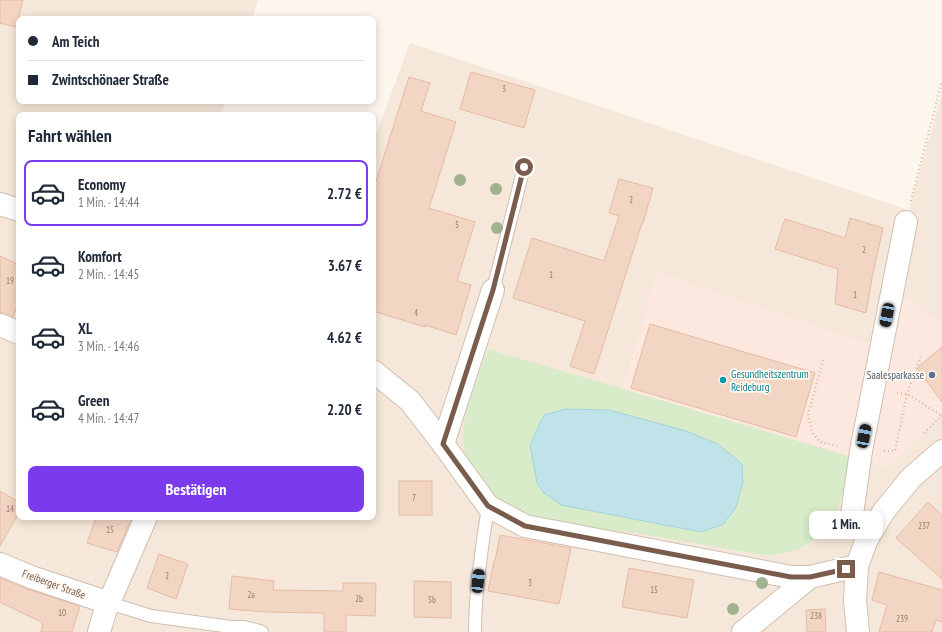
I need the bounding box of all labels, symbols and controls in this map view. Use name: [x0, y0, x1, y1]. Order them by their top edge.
text: Am Teich: [52, 32, 99, 51]
text: Zwintschönaer Straße: [52, 70, 169, 89]
house number: 3: [502, 83, 506, 94]
text: Fahrt wählen: [28, 124, 112, 147]
route start: [515, 158, 533, 176]
icon: car: [30, 175, 66, 211]
text: Economy: [78, 175, 126, 194]
text: 2.72 €: [327, 184, 362, 203]
text: 1 Min. · 14:44: [78, 194, 139, 211]
house number: 2: [629, 194, 633, 205]
house number: 5: [455, 219, 459, 230]
house number: 2: [862, 244, 866, 255]
icon: car: [30, 247, 66, 283]
text: Komfort: [78, 247, 122, 266]
text: 3.67 €: [328, 256, 362, 275]
text: 2 Min. · 14:45: [78, 266, 139, 283]
house number: 1: [549, 269, 553, 280]
house number: 19: [6, 275, 14, 286]
house number: 1: [853, 289, 857, 300]
car: [879, 302, 895, 328]
house number: 4: [414, 307, 418, 318]
icon: car: [30, 319, 66, 355]
text: XL: [78, 319, 92, 338]
text: 4.62 €: [327, 328, 362, 347]
text: 3 Min. · 14:46: [78, 338, 139, 355]
place label: Gesundheitszentrum Reideburg: [731, 367, 809, 394]
place label: Saalesparkasse: [867, 368, 924, 382]
marker: Saalesparkasse: [927, 370, 937, 380]
marker: Gesundheitszentrum Reideburg: [718, 375, 728, 385]
icon: car: [30, 391, 66, 427]
text: Green: [78, 391, 110, 410]
text: 2.20 €: [327, 400, 362, 419]
text: 4 Min. · 14:47: [78, 410, 139, 427]
car: [856, 423, 872, 449]
button: Bestätigen: [28, 466, 364, 512]
house number: 7: [412, 492, 416, 503]
house number: 14: [6, 503, 14, 514]
callout: 1 Min.: [809, 511, 883, 539]
text: 1 Min.: [831, 516, 861, 533]
house number: 237: [918, 520, 930, 531]
house number: 15: [106, 524, 114, 535]
route end: [837, 560, 855, 578]
street label: Freiberger Straße: [20, 566, 88, 602]
car: [471, 568, 485, 594]
house number: 2: [165, 570, 169, 581]
house number: 3: [528, 577, 532, 588]
house number: 15: [650, 584, 658, 595]
house number: 2a: [247, 589, 255, 600]
house number: 2b: [355, 593, 363, 604]
house number: 5b: [428, 594, 436, 605]
house number: 10: [58, 607, 66, 618]
house number: 238: [810, 610, 822, 621]
house number: 239: [896, 613, 908, 624]

